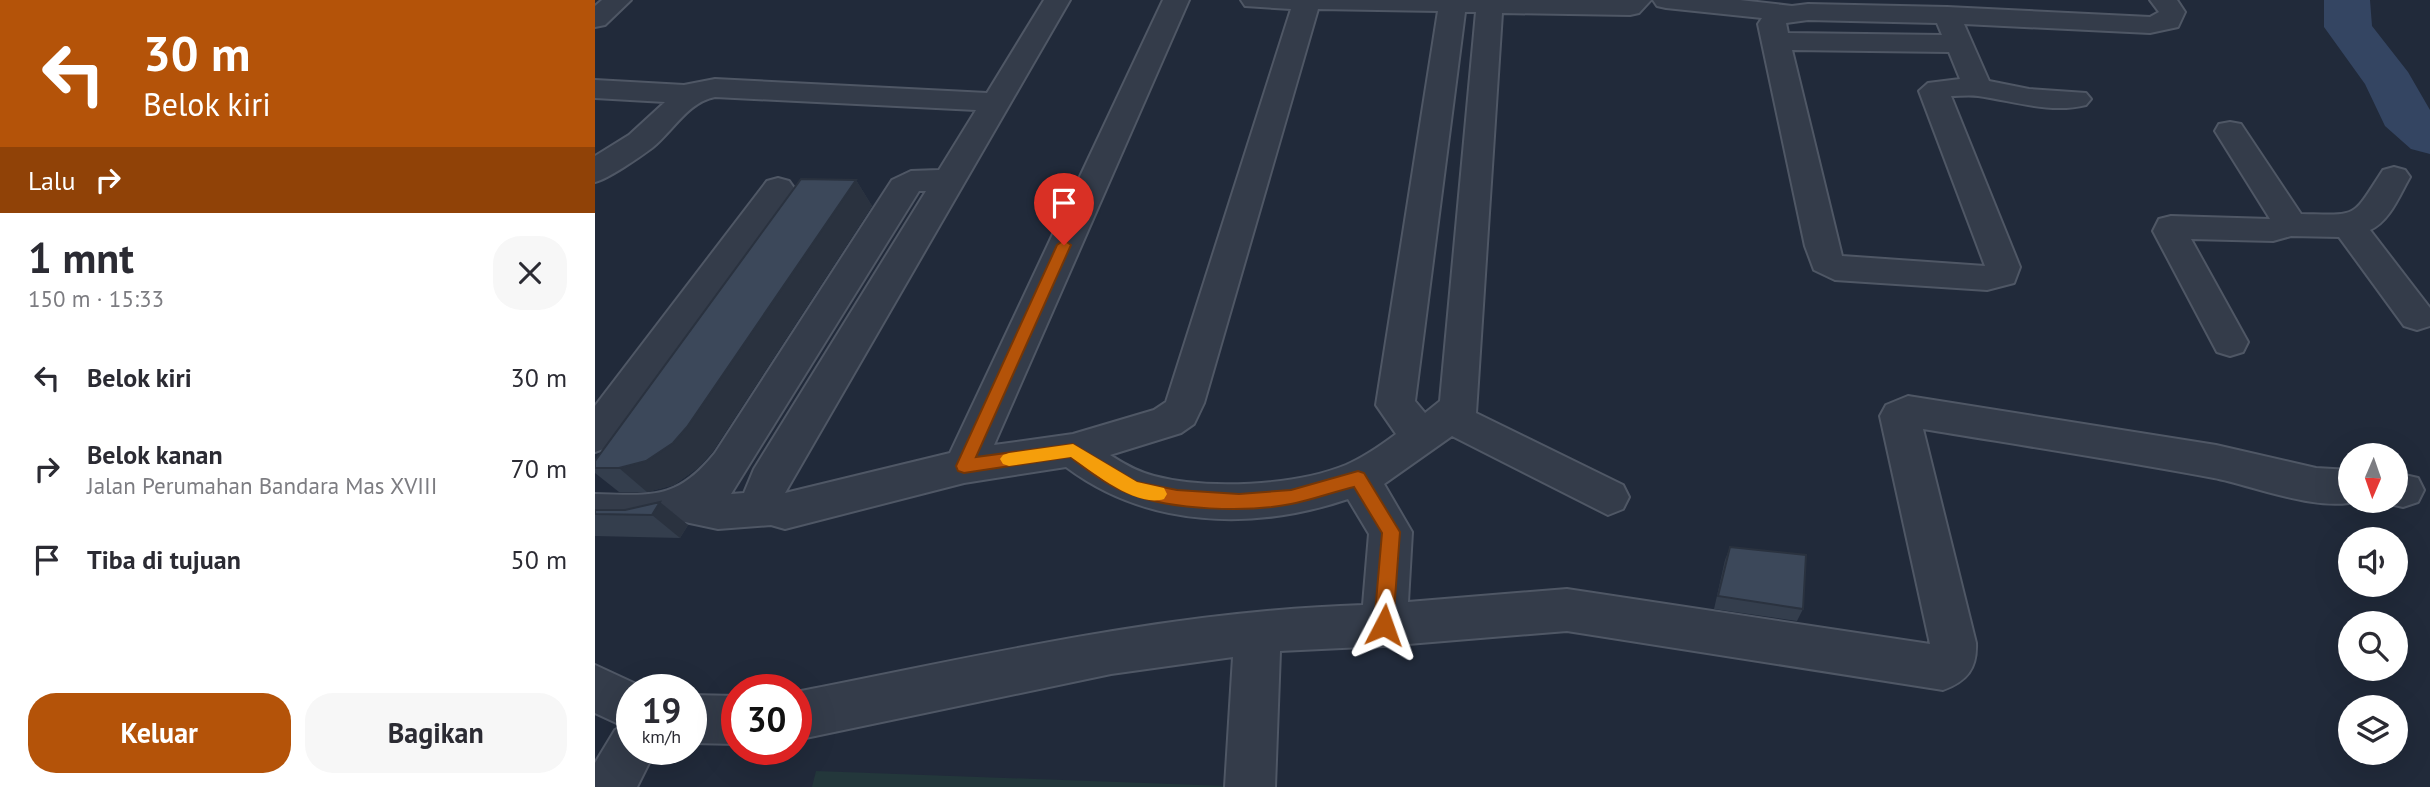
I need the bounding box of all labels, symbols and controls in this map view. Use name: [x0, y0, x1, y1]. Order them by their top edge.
text: 30 m: [143, 21, 250, 85]
icon: left: [28, 28, 119, 119]
text: Belok kiri: [143, 83, 271, 125]
icon: right: [89, 161, 127, 199]
text: Lalu: [28, 164, 75, 197]
pin: [1034, 173, 1094, 245]
icon: arrive: [1045, 184, 1083, 222]
text: 1 mnt: [28, 230, 134, 285]
button: close: [493, 236, 567, 310]
text: 150 m · 15:33: [28, 284, 164, 313]
icon: left: [28, 359, 66, 397]
text: Belok kiri: [87, 361, 192, 394]
text: 30 m: [511, 361, 567, 394]
text: Belok kanan: [87, 438, 223, 471]
north arrow: [2338, 443, 2408, 513]
map controls: [2338, 443, 2408, 765]
icon: right: [28, 450, 66, 488]
text: 70 m: [511, 452, 567, 485]
text: Jalan Perumahan Bandara Mas XVIII: [87, 471, 437, 500]
button: sound: [2338, 527, 2408, 597]
icon: arrive: [28, 541, 66, 579]
text: Tiba di tujuan: [87, 543, 241, 576]
text: 50 m: [511, 543, 567, 576]
position arrow: [1347, 588, 1421, 662]
button: search: [2338, 611, 2408, 681]
speed limit sign: 30: [721, 674, 812, 765]
text: 19: [642, 687, 681, 733]
button: Keluar: [28, 693, 291, 773]
button: Bagikan: [305, 693, 567, 773]
button: layers: [2338, 695, 2408, 765]
text: km/h: [642, 725, 681, 748]

